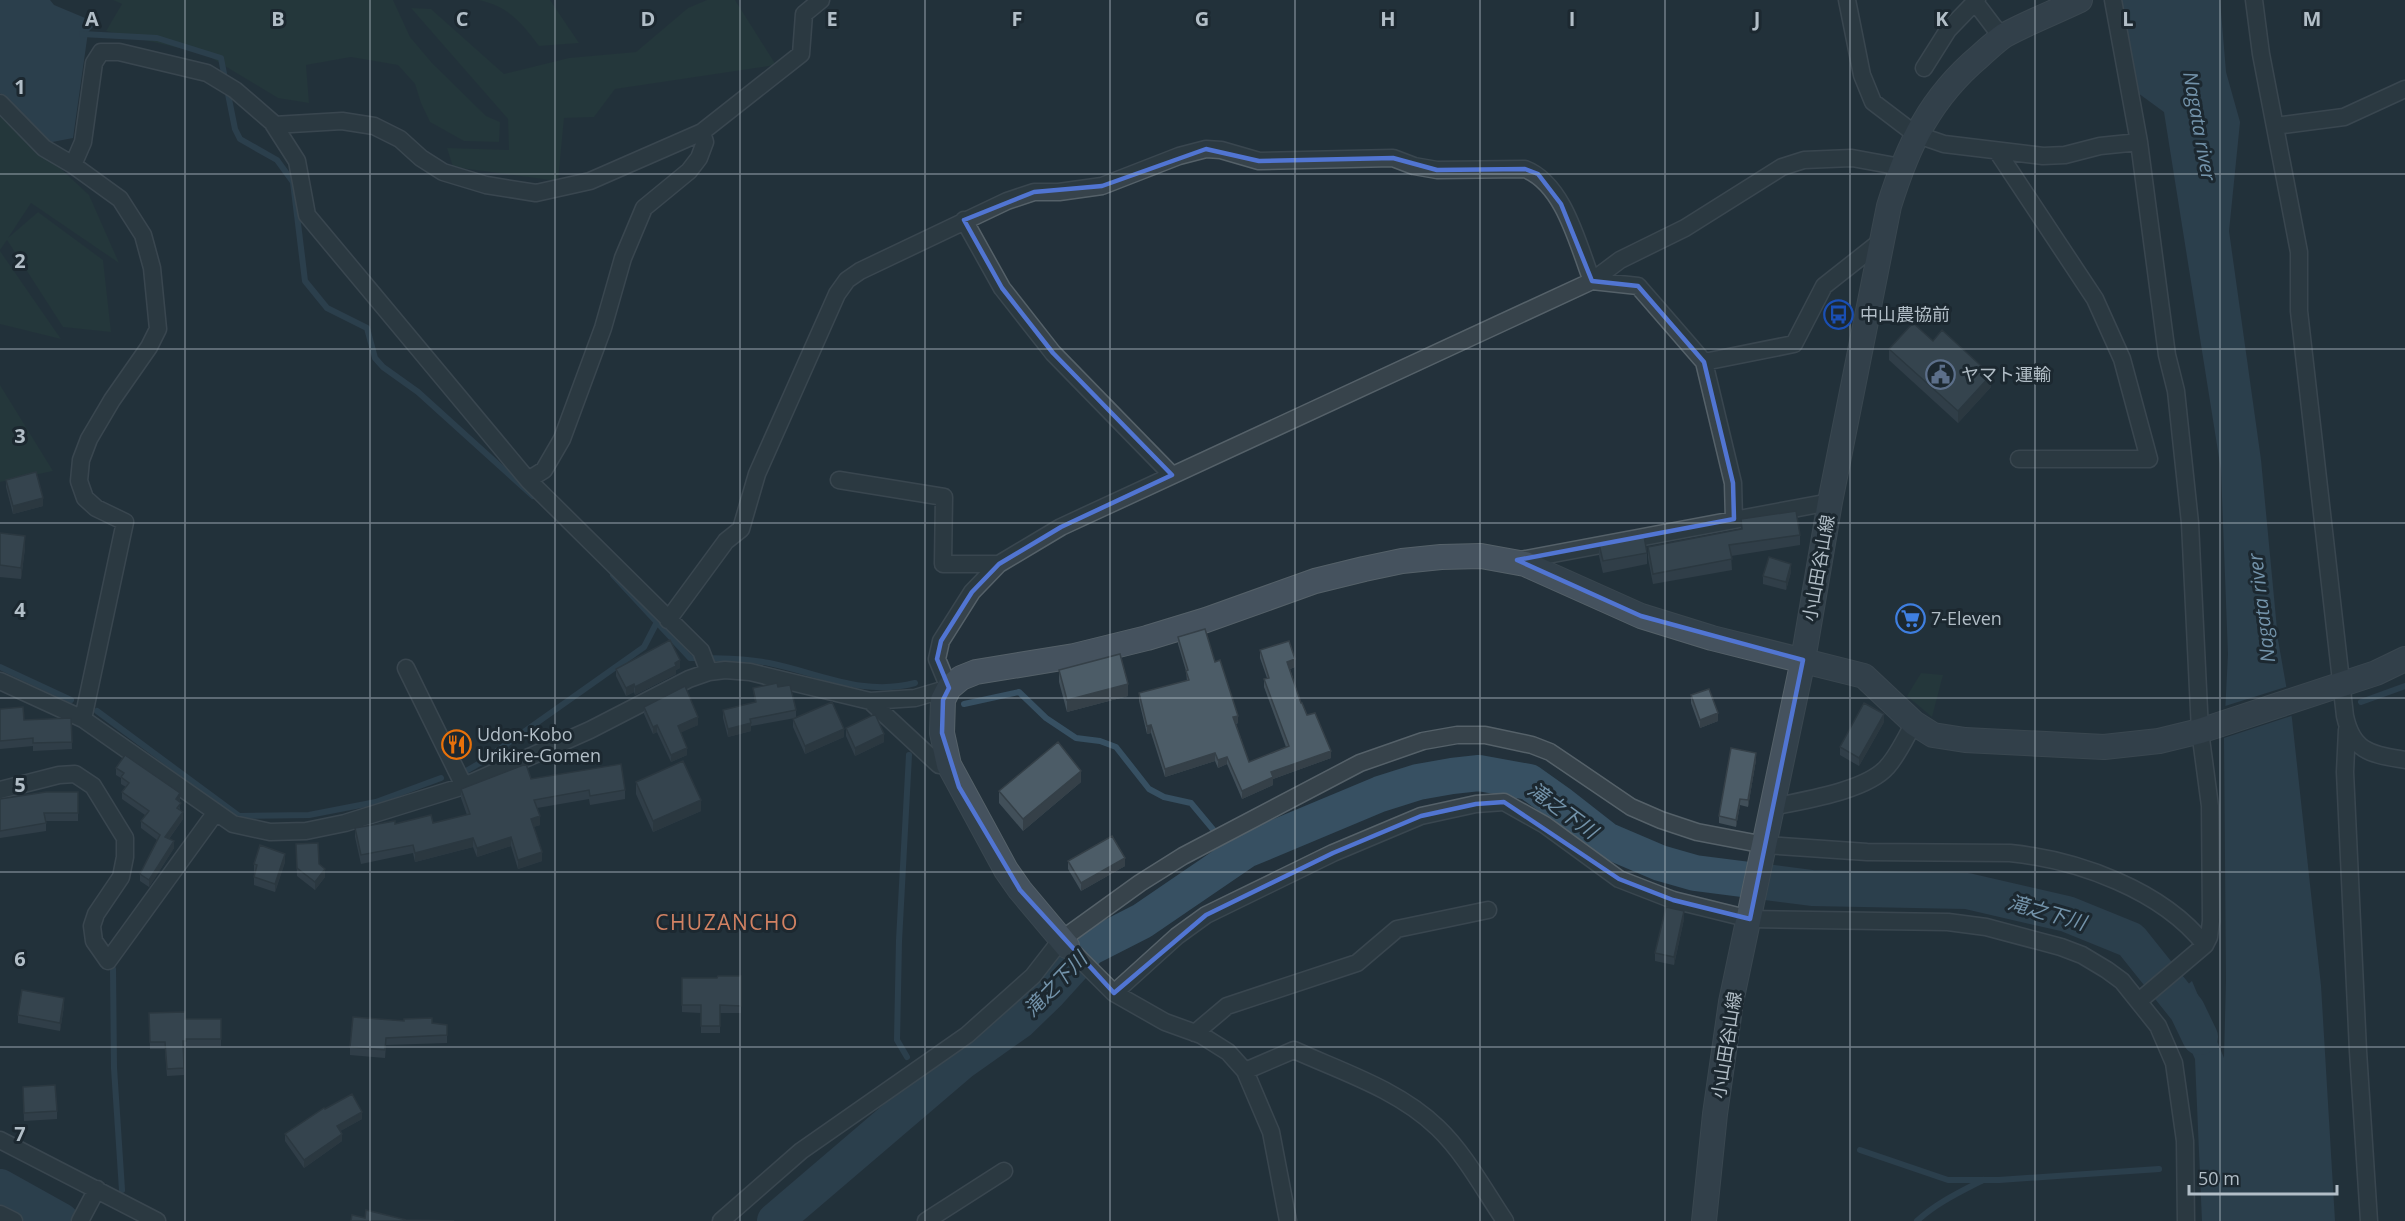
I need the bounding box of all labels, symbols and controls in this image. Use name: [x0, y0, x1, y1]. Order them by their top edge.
text: A: [85, 5, 99, 32]
text: B: [271, 5, 285, 32]
text: C: [456, 5, 469, 32]
text: D: [641, 5, 655, 32]
text: E: [826, 5, 838, 32]
text: F: [1012, 5, 1022, 32]
text: G: [1195, 5, 1209, 32]
text: H: [1380, 5, 1396, 32]
text: I: [1569, 5, 1575, 32]
text: J: [1752, 5, 1760, 32]
text: K: [1935, 5, 1949, 32]
text: L: [2122, 5, 2134, 32]
text: M: [2303, 5, 2321, 32]
water label: Nagata river: [2177, 69, 2223, 184]
text: 1: [14, 73, 26, 100]
text: 2: [14, 247, 26, 274]
bus stop icon: 中山農協前: [1823, 298, 1855, 330]
place label: 中山農協前: [1860, 302, 1950, 326]
public building icon: ヤマト運輸: [1924, 358, 1956, 390]
place label: ヤマト運輸: [1961, 362, 2051, 386]
text: 3: [14, 422, 26, 449]
street label: 小山田谷山線: [1797, 513, 1839, 623]
water label: Nagata river: [2241, 551, 2281, 664]
text: 4: [14, 596, 26, 623]
supermarket icon: 7-Eleven: [1894, 602, 1926, 634]
place label: 7-Eleven: [1931, 606, 2002, 630]
place label: Udon-Kobo Urikire-Gomen: [477, 722, 601, 767]
restaurant icon: Udon-Kobo Urikire-Gomen: [440, 728, 472, 760]
text: 5: [14, 771, 26, 798]
water label: 滝之下川: [1523, 776, 1605, 846]
water label: 滝之下川: [2005, 888, 2091, 937]
district label: CHUZANCHO: [655, 908, 799, 936]
water label: 滝之下川: [1018, 944, 1094, 1022]
text: 6: [14, 945, 26, 972]
street label: 小山田谷山線: [1706, 990, 1746, 1100]
text: 7: [14, 1120, 26, 1147]
scale bar: [2189, 1158, 2338, 1196]
text: 50 m: [2198, 1166, 2240, 1190]

